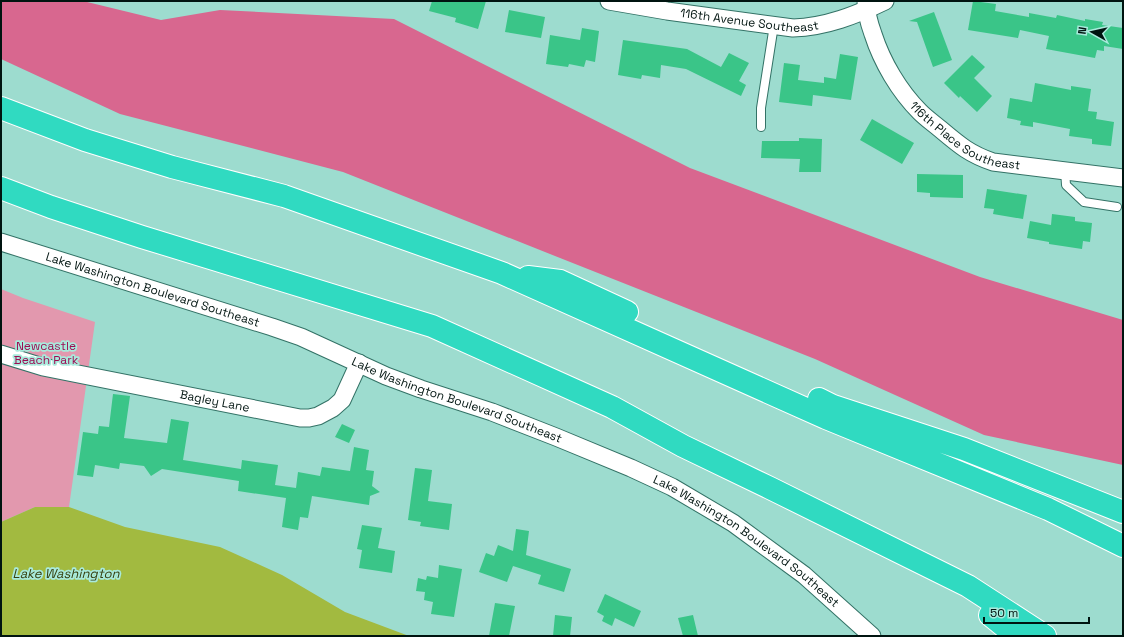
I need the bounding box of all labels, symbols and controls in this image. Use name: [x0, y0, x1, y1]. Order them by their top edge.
street label: 116th Avenue Southeast: [679, 5, 820, 36]
north arrow: [1072, 12, 1112, 52]
text: N: [1075, 26, 1090, 35]
street label: 116th Place Southeast: [906, 98, 1021, 173]
street label: Lake Washington Boulevard Southeast: [44, 249, 262, 331]
park label: Newcastle Beach Park: [14, 338, 79, 368]
street label: Lake Washington Boulevard Southeast: [349, 353, 564, 447]
street label: Bagley Lane: [178, 386, 251, 416]
street label: Lake Washington Boulevard Southeast: [651, 471, 843, 611]
water label: Lake Washington: [13, 565, 120, 582]
scale bar: [984, 599, 1089, 625]
text: 50 m: [990, 605, 1018, 621]

